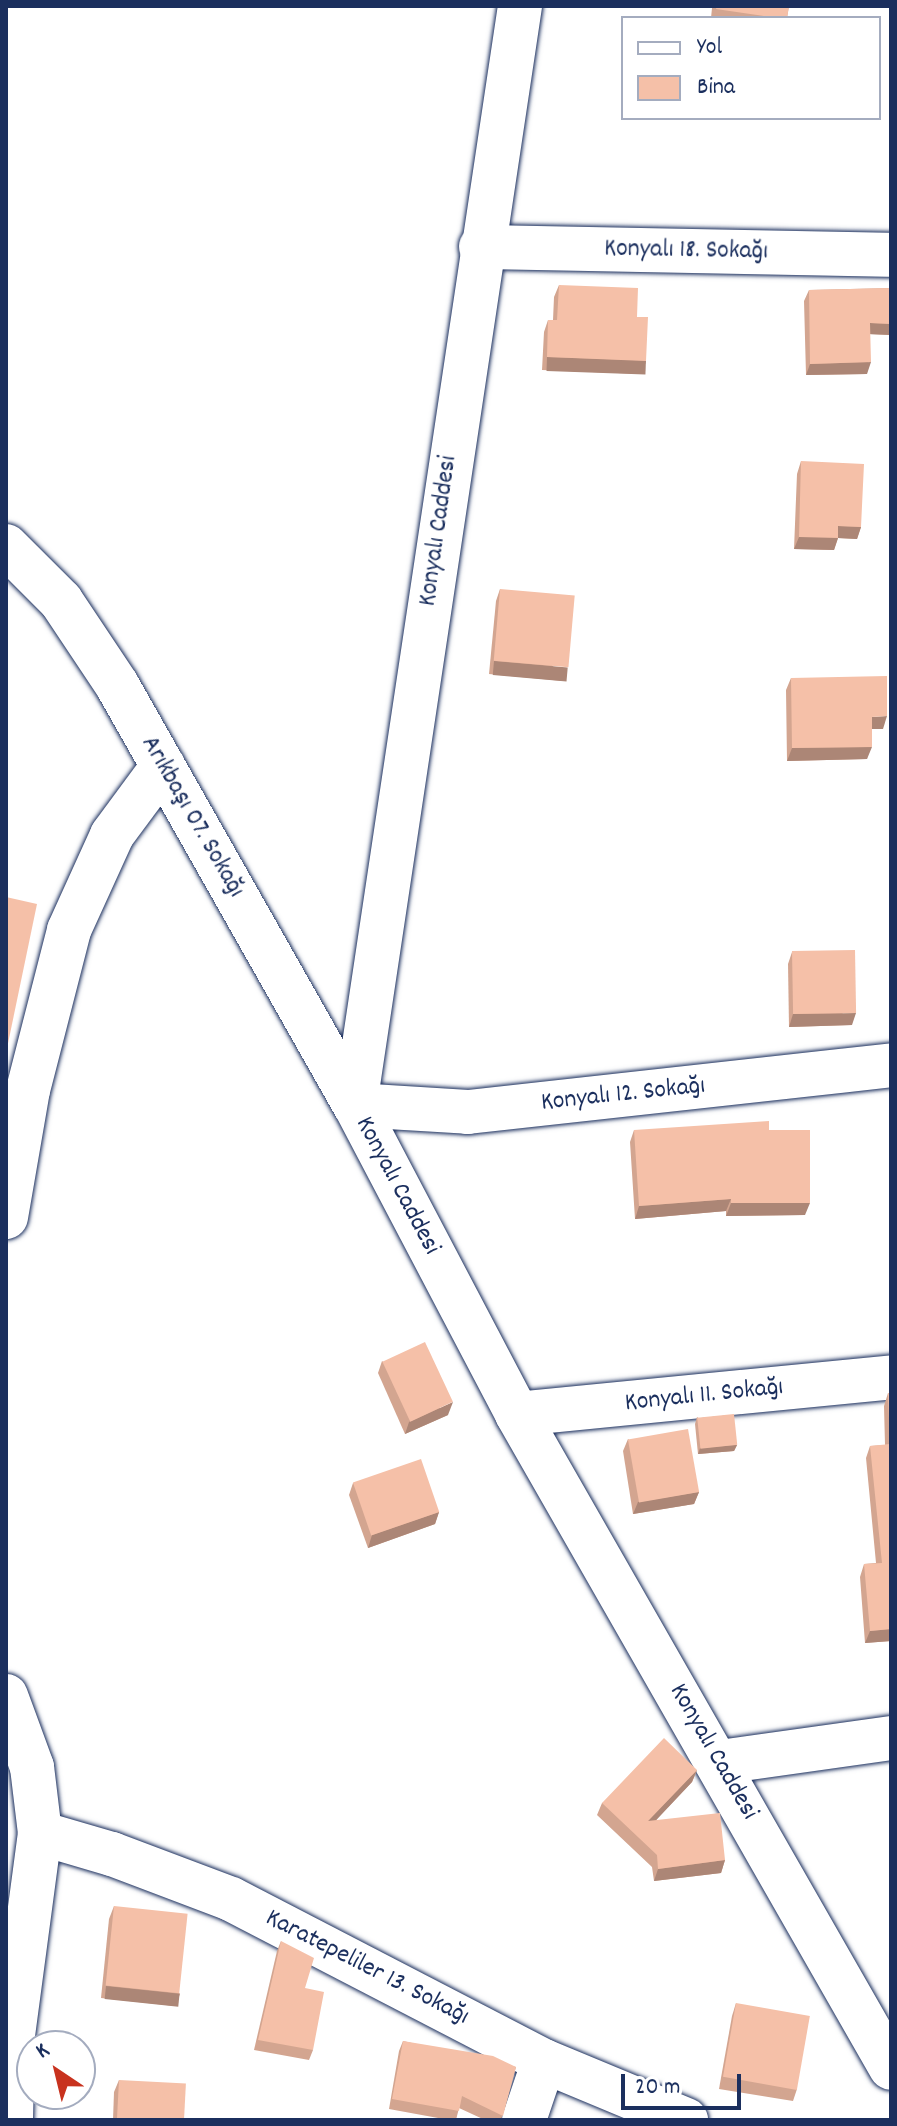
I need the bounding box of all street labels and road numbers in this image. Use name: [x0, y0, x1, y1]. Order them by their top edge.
street label: Konyalı 18. Sokağı: [604, 234, 768, 268]
street label: Konyalı Caddesi: [413, 454, 465, 608]
street label: Arıkbaşı 07. Sokağı: [133, 731, 251, 903]
street label: Konyalı 12. Sokağı: [540, 1071, 706, 1119]
street label: Konyalı Caddesi: [348, 1112, 446, 1260]
street label: Konyalı 11. Sokağı: [623, 1372, 785, 1420]
street label: Konyalı Caddesi: [662, 1678, 764, 1826]
street label: Karatepeliler 13. Sokağı: [260, 1903, 474, 2033]

